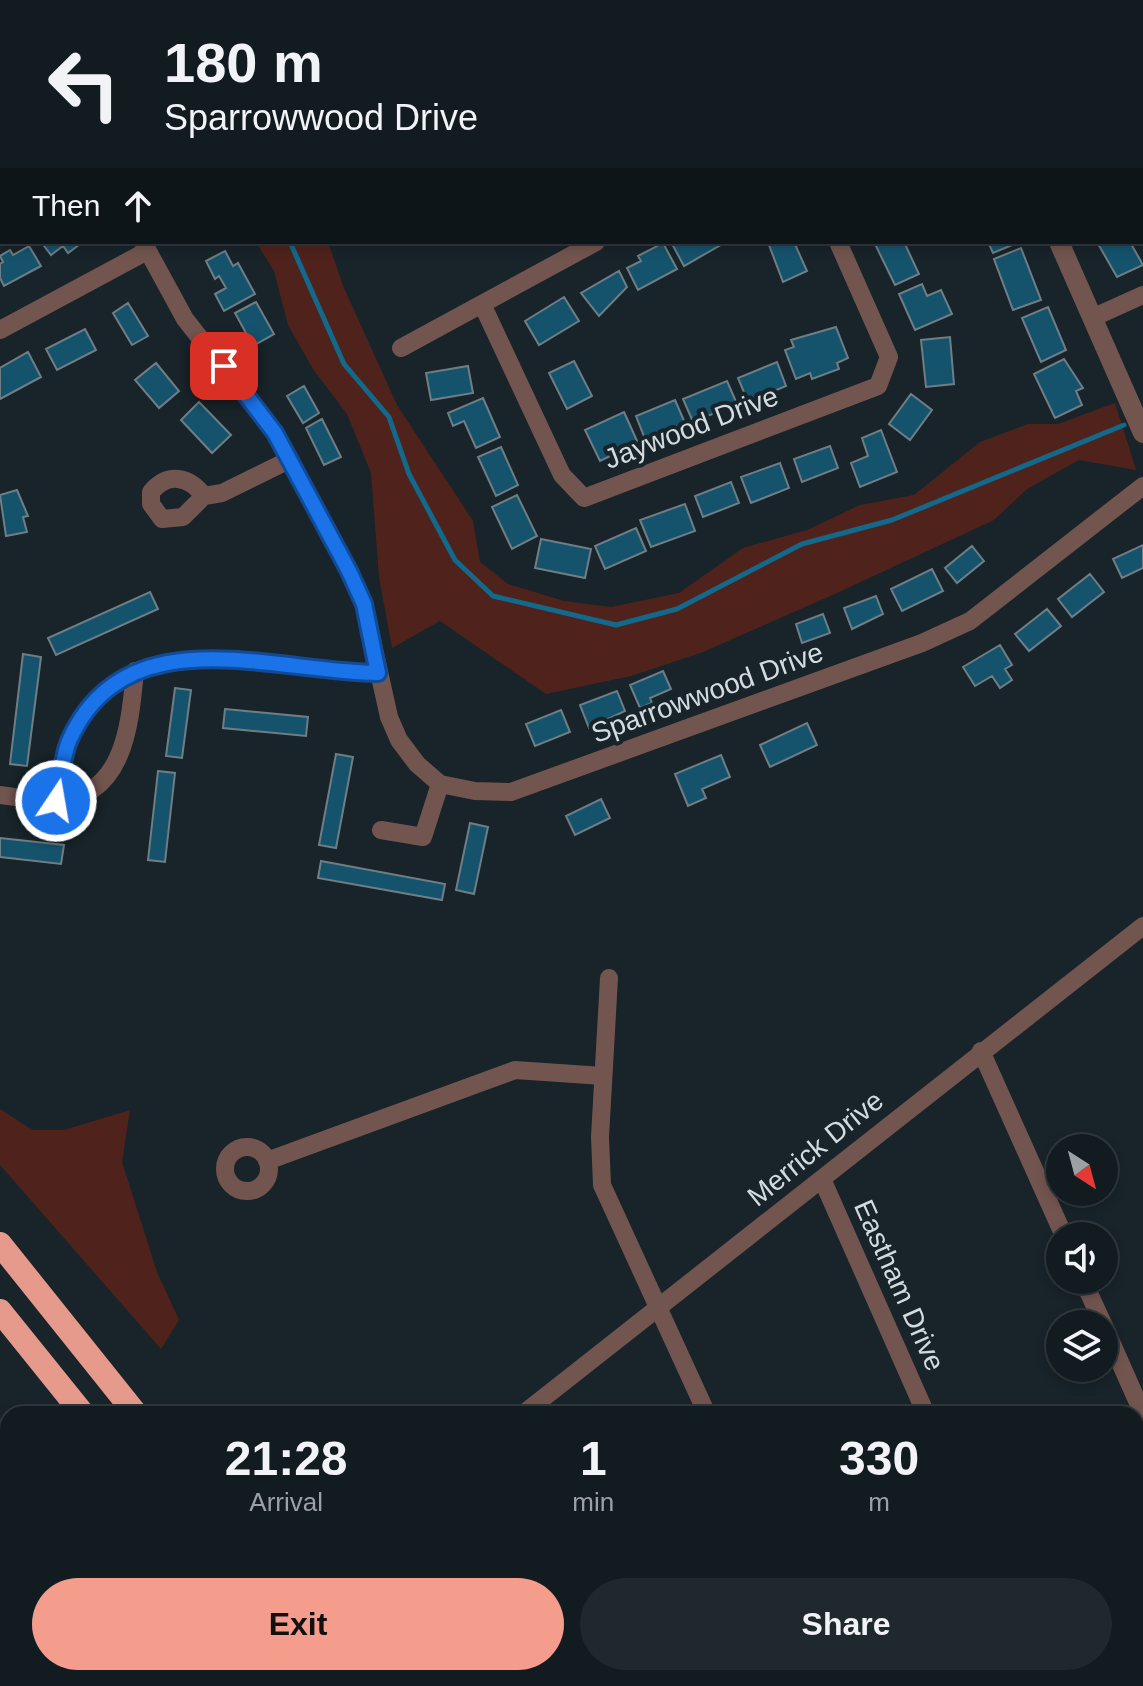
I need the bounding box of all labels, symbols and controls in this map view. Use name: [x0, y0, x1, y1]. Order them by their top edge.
text: 180 m: [164, 31, 323, 94]
icon: left: [32, 32, 136, 136]
text: Sparrowwood Drive: [164, 97, 478, 138]
icon: ahead: [116, 184, 160, 228]
text: Then: [32, 189, 100, 222]
pin: [190, 332, 258, 400]
icon: arrive: [202, 344, 246, 388]
street label: Jaywood Drive: [600, 380, 782, 475]
street label: Sparrowwood Drive: [587, 636, 827, 749]
position arrow: [14, 759, 98, 843]
street label: Merrick Drive: [741, 1084, 889, 1212]
north arrow: [1046, 1134, 1118, 1206]
map controls: [1046, 1134, 1118, 1382]
street label: Eastham Drive: [848, 1195, 951, 1375]
button: sound: [1046, 1222, 1118, 1294]
button: layers: [1046, 1310, 1118, 1382]
text: 21:28: [225, 1432, 348, 1485]
text: 1: [580, 1432, 607, 1485]
text: 330: [839, 1432, 919, 1485]
text: Arrival: [249, 1487, 323, 1517]
text: min: [572, 1487, 614, 1517]
text: m: [868, 1487, 890, 1517]
button: Exit: [32, 1578, 564, 1670]
button: Share: [580, 1578, 1112, 1670]

